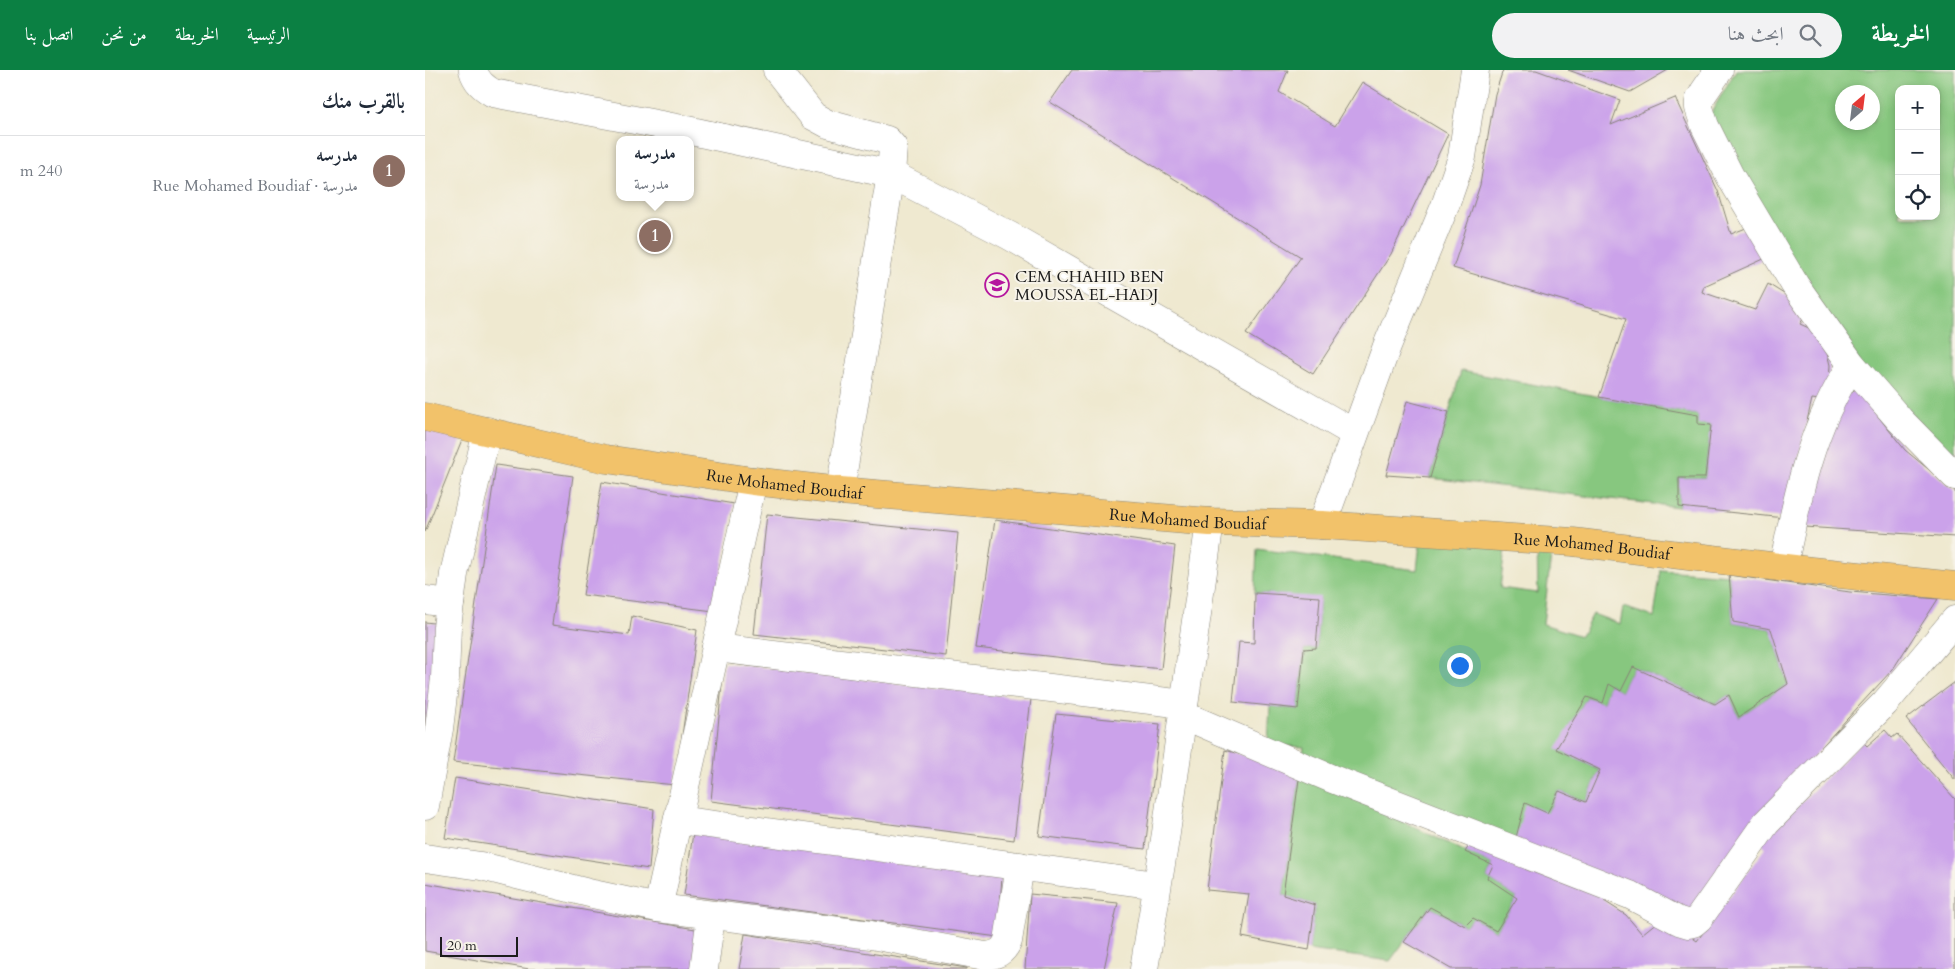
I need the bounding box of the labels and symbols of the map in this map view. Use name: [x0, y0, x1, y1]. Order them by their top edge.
north arrow: [1835, 85, 1880, 130]
pin: 1: [639, 217, 671, 255]
place label: CEM CHAHID BEN MOUSSA EL-HADJ: [1015, 266, 1164, 306]
school or university icon: CEM CHAHID BEN MOUSSA EL-HADJ: [984, 272, 1010, 298]
street label: Rue Mohamed Boudiaf: [704, 464, 867, 505]
street label: Rue Mohamed Boudiaf: [1108, 504, 1270, 536]
street label: Rue Mohamed Boudiaf: [1513, 528, 1674, 566]
your location: [1447, 653, 1473, 679]
scale bar: [440, 934, 517, 957]

